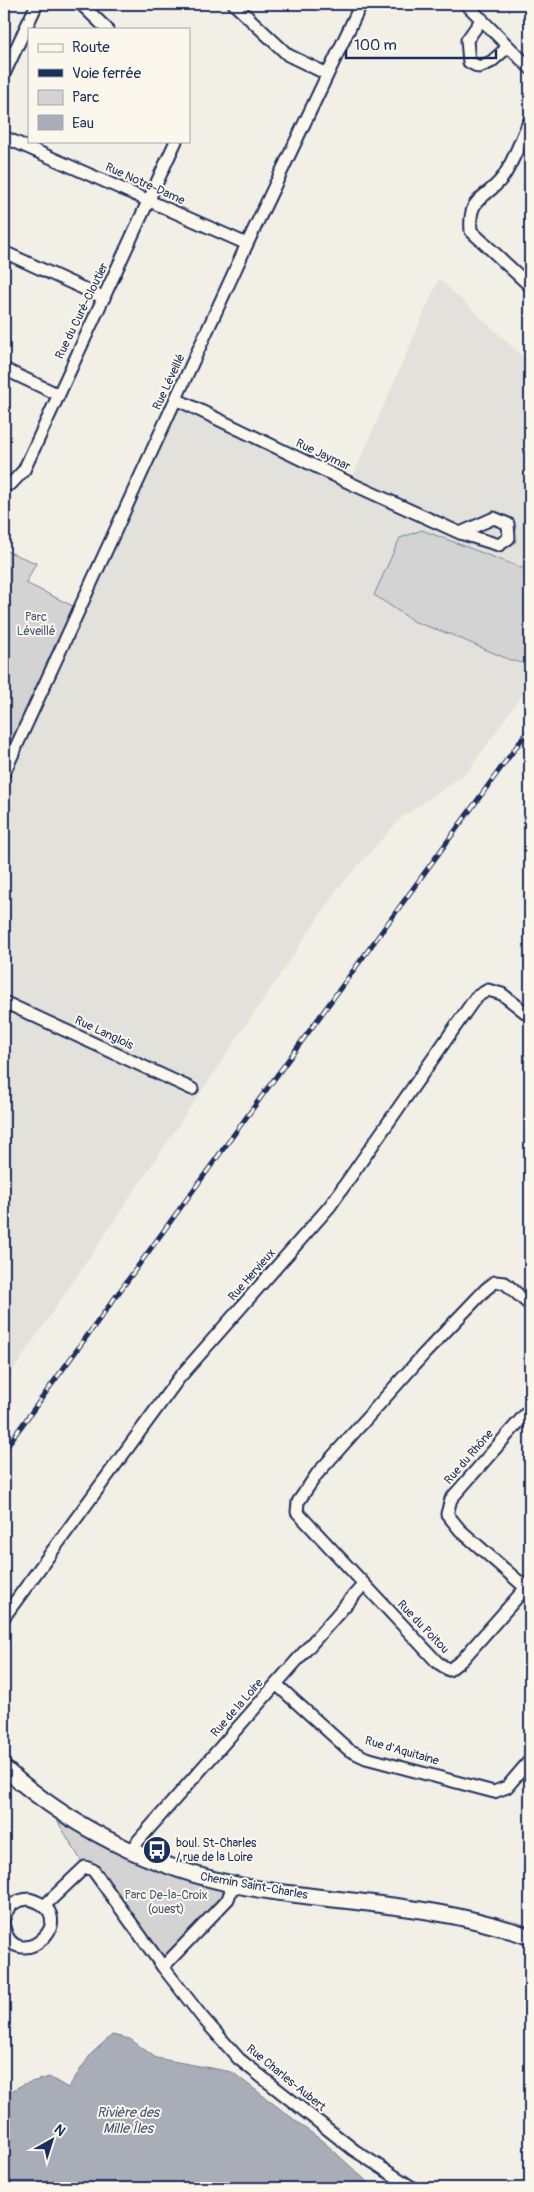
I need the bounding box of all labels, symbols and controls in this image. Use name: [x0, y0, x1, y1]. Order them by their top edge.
legend: [28, 28, 190, 142]
scale bar: [346, 28, 496, 60]
text: 100 m: [354, 36, 397, 55]
text: Route: [72, 38, 110, 57]
text: Voie ferrée: [72, 64, 142, 83]
text: Parc: [72, 88, 100, 107]
text: Eau: [72, 114, 94, 133]
street label: Rue Notre-Dame: [103, 160, 187, 208]
street label: Rue du Curé-Cloutier: [52, 260, 112, 362]
street label: Rue Léveillé: [149, 352, 189, 412]
street label: Rue Jaymar: [293, 436, 353, 474]
park label: Parc Léveillé: [17, 610, 55, 639]
street label: Rue Langlois: [72, 1013, 136, 1053]
street label: Rue Hervieux: [225, 1246, 279, 1304]
street label: Rue du Rhône: [441, 1426, 497, 1488]
street label: Rue du Poitou: [394, 1597, 452, 1657]
street label: Rue de la Loire: [208, 1676, 266, 1740]
street label: Rue d'Aquitaine: [363, 1733, 441, 1769]
bus stop icon: boul. St-Charles / rue de la Loire: [142, 1835, 172, 1865]
place label: boul. St-Charles / rue de la Loire: [176, 1836, 257, 1865]
street label: Chemin Saint-Charles: [199, 1869, 310, 1903]
park label: Parc De-la-Croix (ouest): [125, 1888, 207, 1917]
street label: Rue Charles-Aubert: [243, 2041, 329, 2115]
water label: Rivière des Mille Îles: [97, 2104, 161, 2137]
north arrow: [28, 2114, 78, 2164]
text: N: [51, 2121, 69, 2140]

